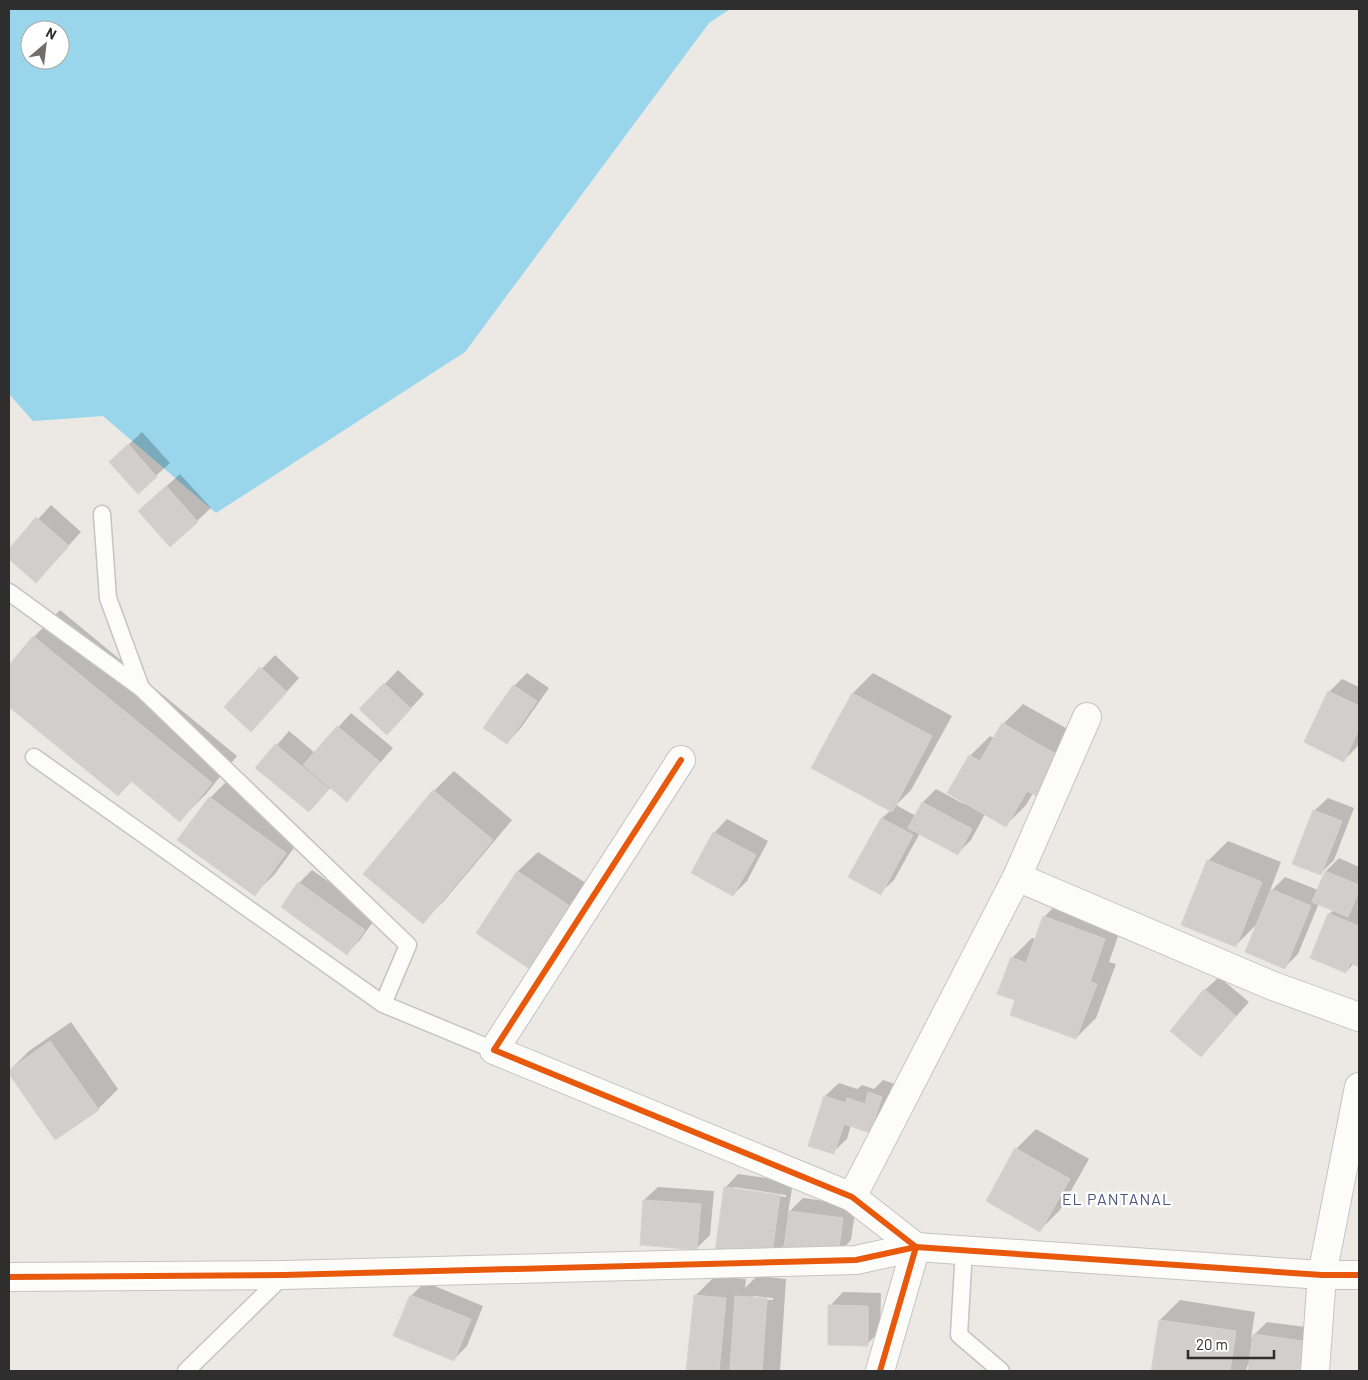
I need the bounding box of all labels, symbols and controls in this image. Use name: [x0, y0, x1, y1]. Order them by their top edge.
north arrow: [20, 20, 70, 70]
text: N: [43, 23, 59, 43]
district label: EL PANTANAL: [1062, 1189, 1172, 1208]
scale bar: [1188, 1328, 1274, 1360]
text: 20 m: [1196, 1335, 1228, 1353]

